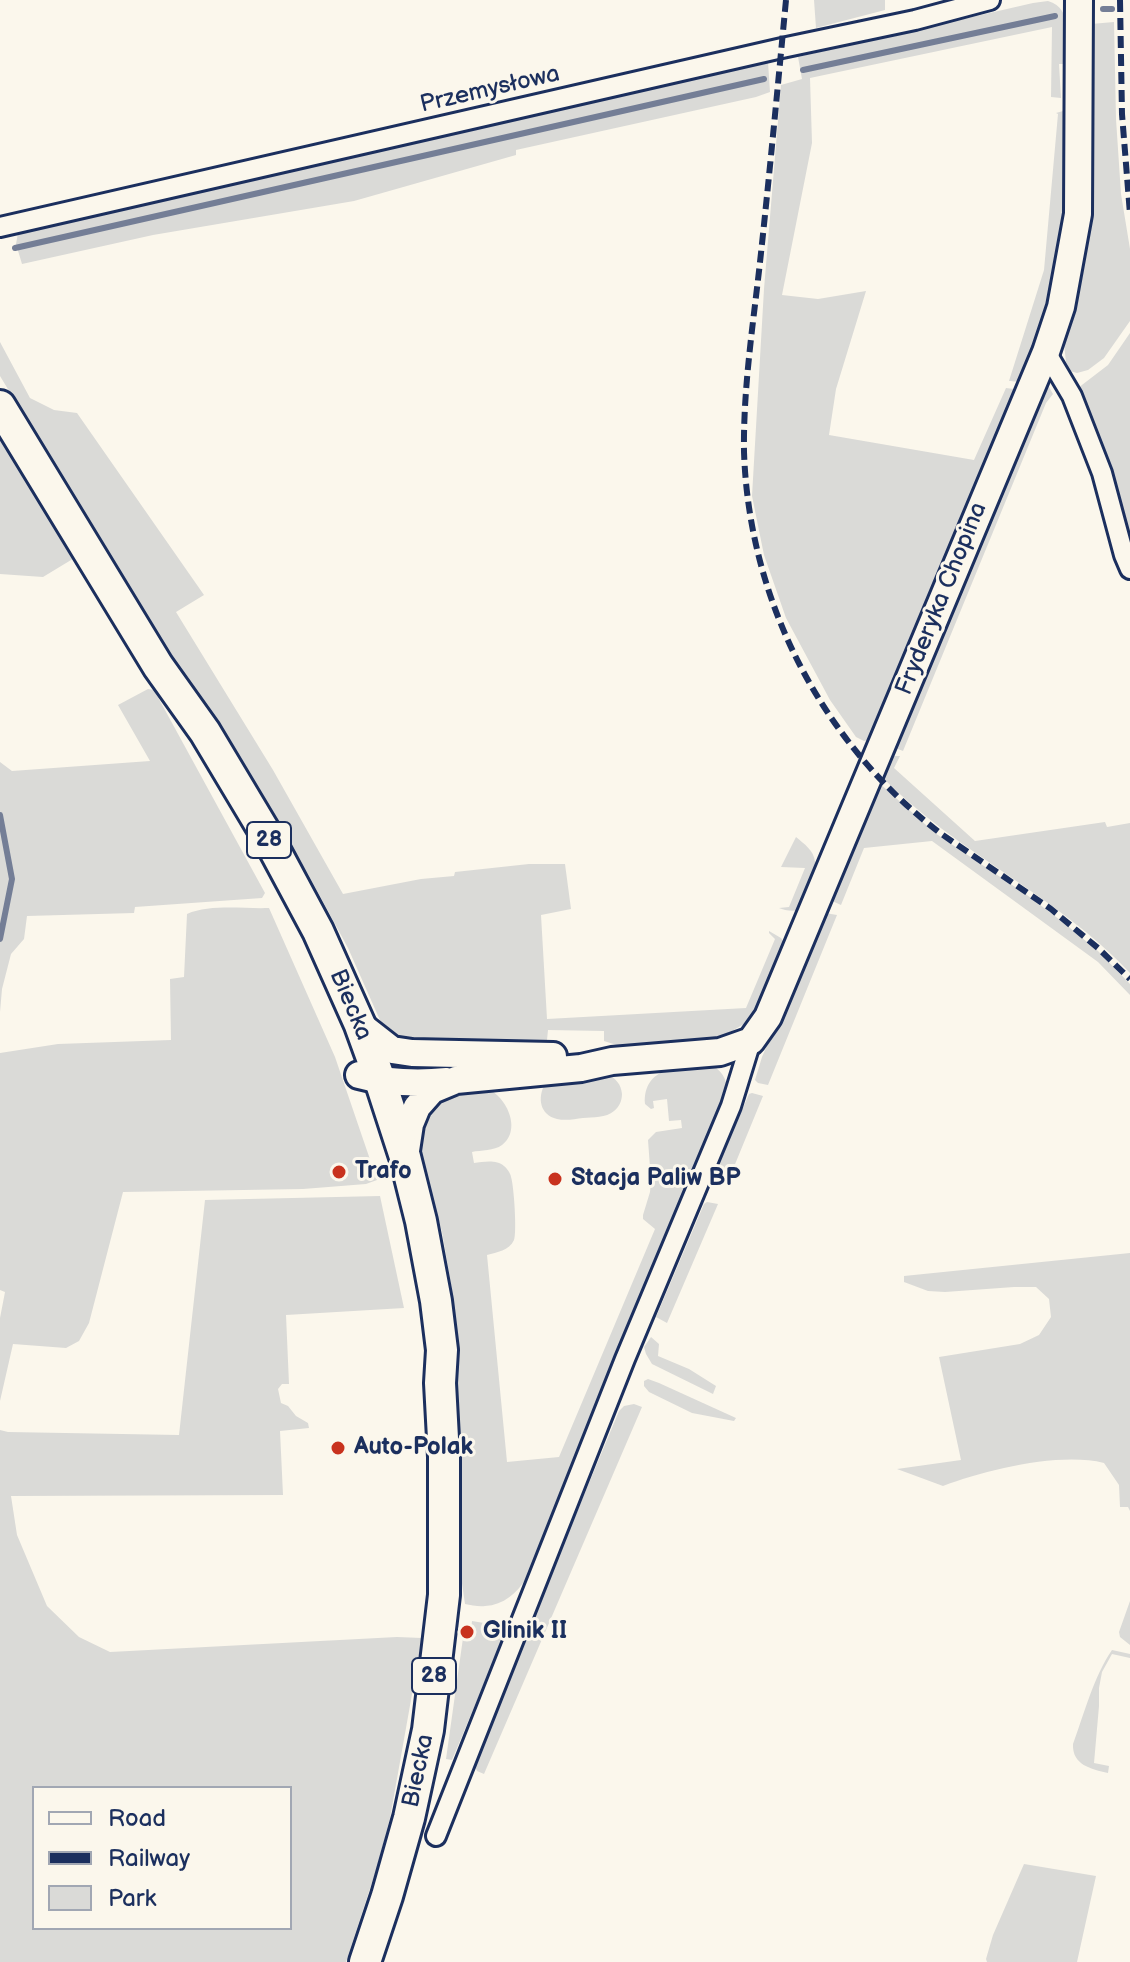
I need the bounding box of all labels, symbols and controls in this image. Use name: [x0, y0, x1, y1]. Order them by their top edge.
street label: Przemysłowa: [417, 60, 563, 120]
street label: Fryderyka Chopina: [890, 499, 994, 699]
road number: 28: [247, 822, 291, 858]
street label: Biecka: [322, 965, 378, 1045]
place label: Trafo: [355, 1158, 412, 1186]
marker: Trafo: [330, 1163, 348, 1181]
place label: Stacja Paliw BP: [571, 1165, 741, 1193]
marker: Stacja Paliw BP: [546, 1170, 564, 1188]
place label: Auto-Polak: [354, 1434, 473, 1462]
marker: Auto-Polak: [329, 1439, 347, 1457]
place label: Glinik II: [483, 1618, 567, 1646]
marker: Glinik II: [458, 1623, 476, 1641]
road number: 28: [412, 1658, 456, 1694]
street label: Biecka: [397, 1732, 441, 1810]
legend: [32, 1786, 292, 1930]
text: Road: [108, 1804, 166, 1833]
text: Railway: [108, 1844, 190, 1873]
text: Park: [108, 1884, 156, 1913]

